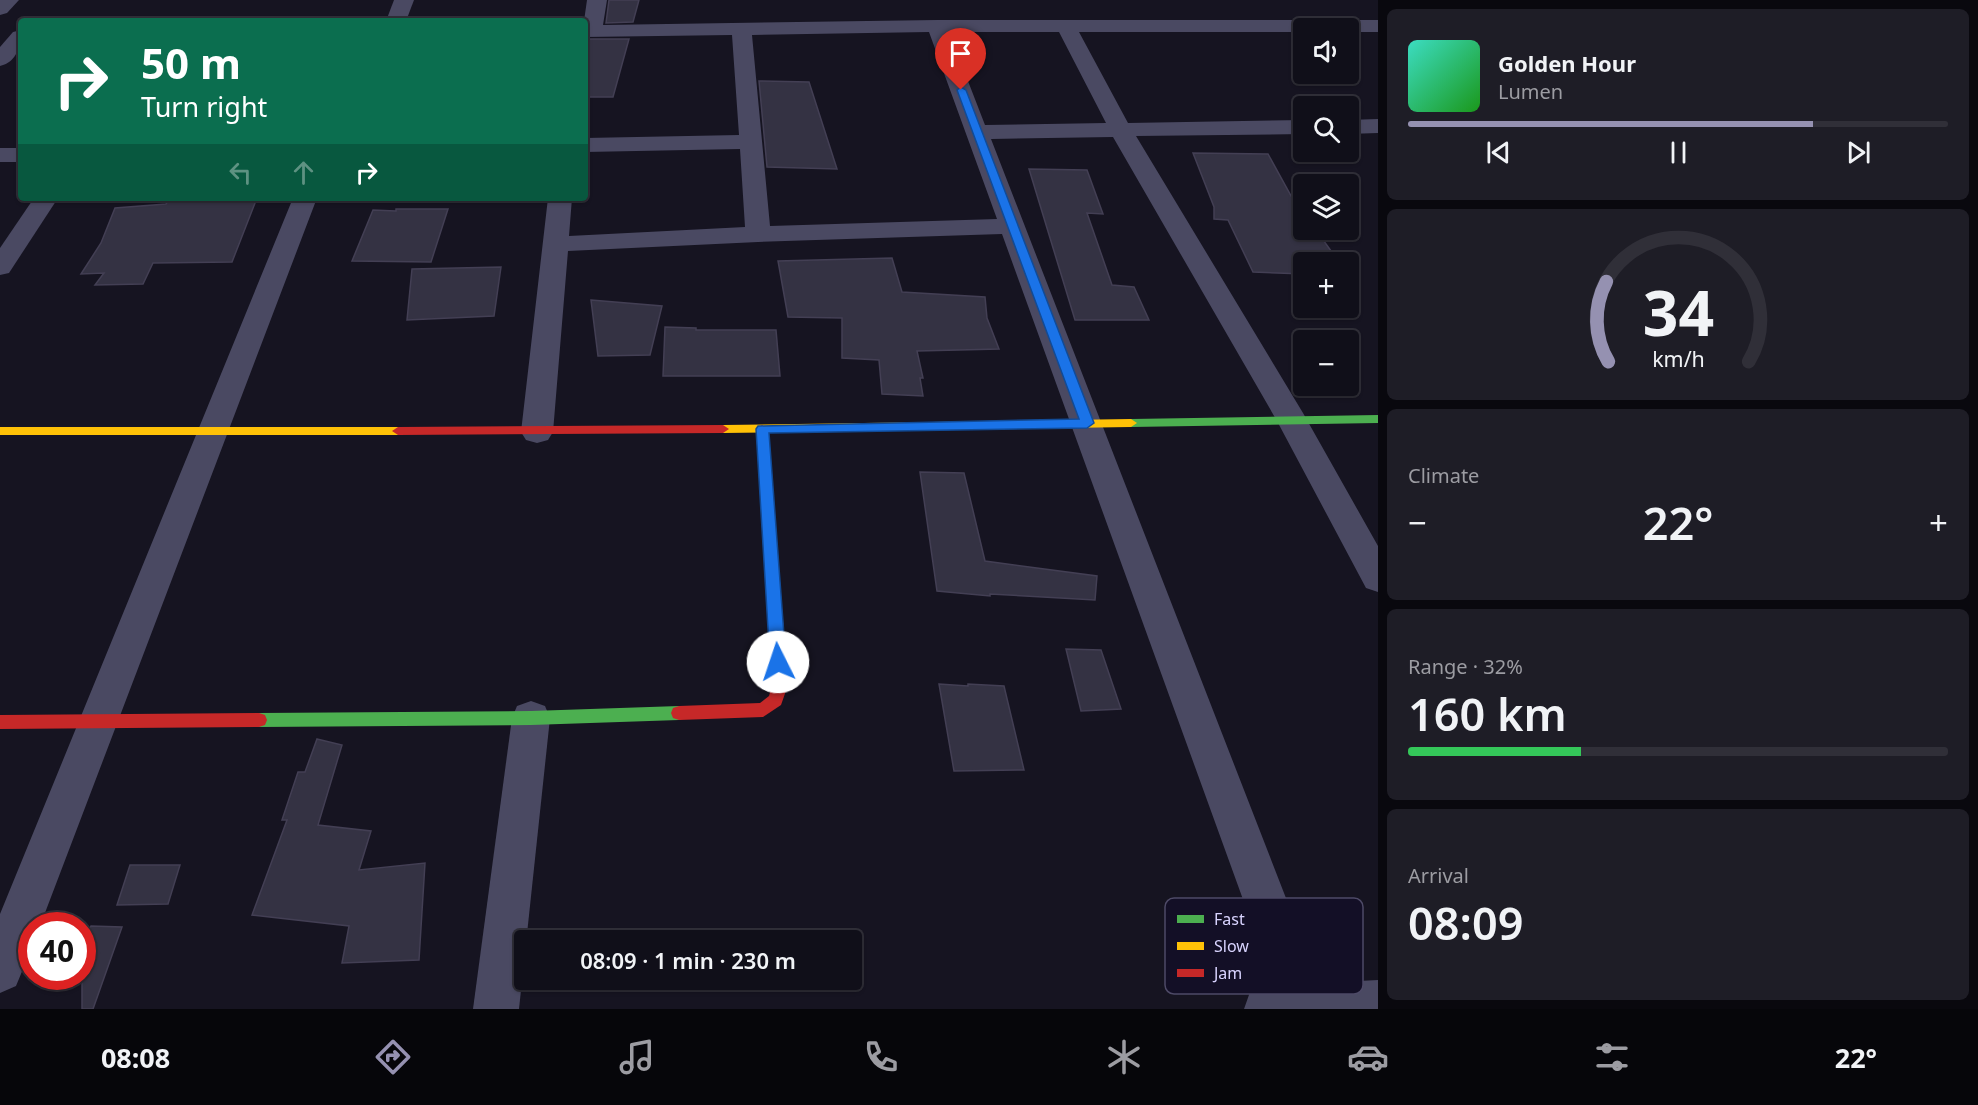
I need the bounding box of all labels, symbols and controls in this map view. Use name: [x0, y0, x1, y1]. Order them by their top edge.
map controls: [1293, 18, 1359, 396]
button: sound: [1293, 18, 1359, 84]
pin: [935, 28, 986, 90]
text: 50 m: [141, 34, 241, 91]
icon: arrive: [944, 37, 977, 70]
icon: right: [42, 42, 120, 120]
text: Golden Hour: [1498, 48, 1636, 78]
text: Lumen: [1498, 78, 1563, 105]
text: Turn right: [141, 88, 267, 125]
button: search: [1293, 96, 1359, 162]
icon: previous: [1482, 136, 1515, 169]
icon: pause: [1662, 136, 1695, 169]
icon: next: [1842, 136, 1875, 169]
icon: left: [224, 156, 257, 189]
icon: ahead: [287, 156, 320, 189]
icon: right: [350, 156, 383, 189]
button: layers: [1293, 174, 1359, 240]
button: +: [1293, 252, 1359, 318]
text: 34: [1642, 269, 1714, 354]
button: −: [1293, 330, 1359, 396]
text: km/h: [1652, 344, 1704, 373]
text: Climate: [1408, 462, 1479, 489]
text: 22°: [1643, 492, 1713, 553]
text: −: [1408, 500, 1427, 545]
text: +: [1929, 500, 1948, 545]
position arrow: [746, 630, 810, 694]
text: Range · 32%: [1408, 653, 1523, 680]
text: 160 km: [1408, 683, 1567, 744]
text: Arrival: [1408, 862, 1469, 889]
text: 08:09: [1408, 892, 1523, 953]
legend: [1165, 898, 1363, 994]
text: Fast: [1214, 908, 1245, 930]
speed limit sign: 40: [18, 912, 96, 990]
text: Slow: [1214, 935, 1249, 957]
text: 08:09 · 1 min · 230 m: [580, 945, 796, 975]
text: Jam: [1212, 962, 1242, 984]
icon: directions: [372, 1036, 414, 1078]
icon: music: [616, 1036, 658, 1078]
icon: phone: [860, 1036, 902, 1078]
icon: climate: [1103, 1036, 1145, 1078]
icon: car: [1347, 1036, 1389, 1078]
icon: filters: [1591, 1036, 1633, 1078]
text: 08:08: [101, 1039, 170, 1076]
text: 22°: [1835, 1039, 1877, 1076]

